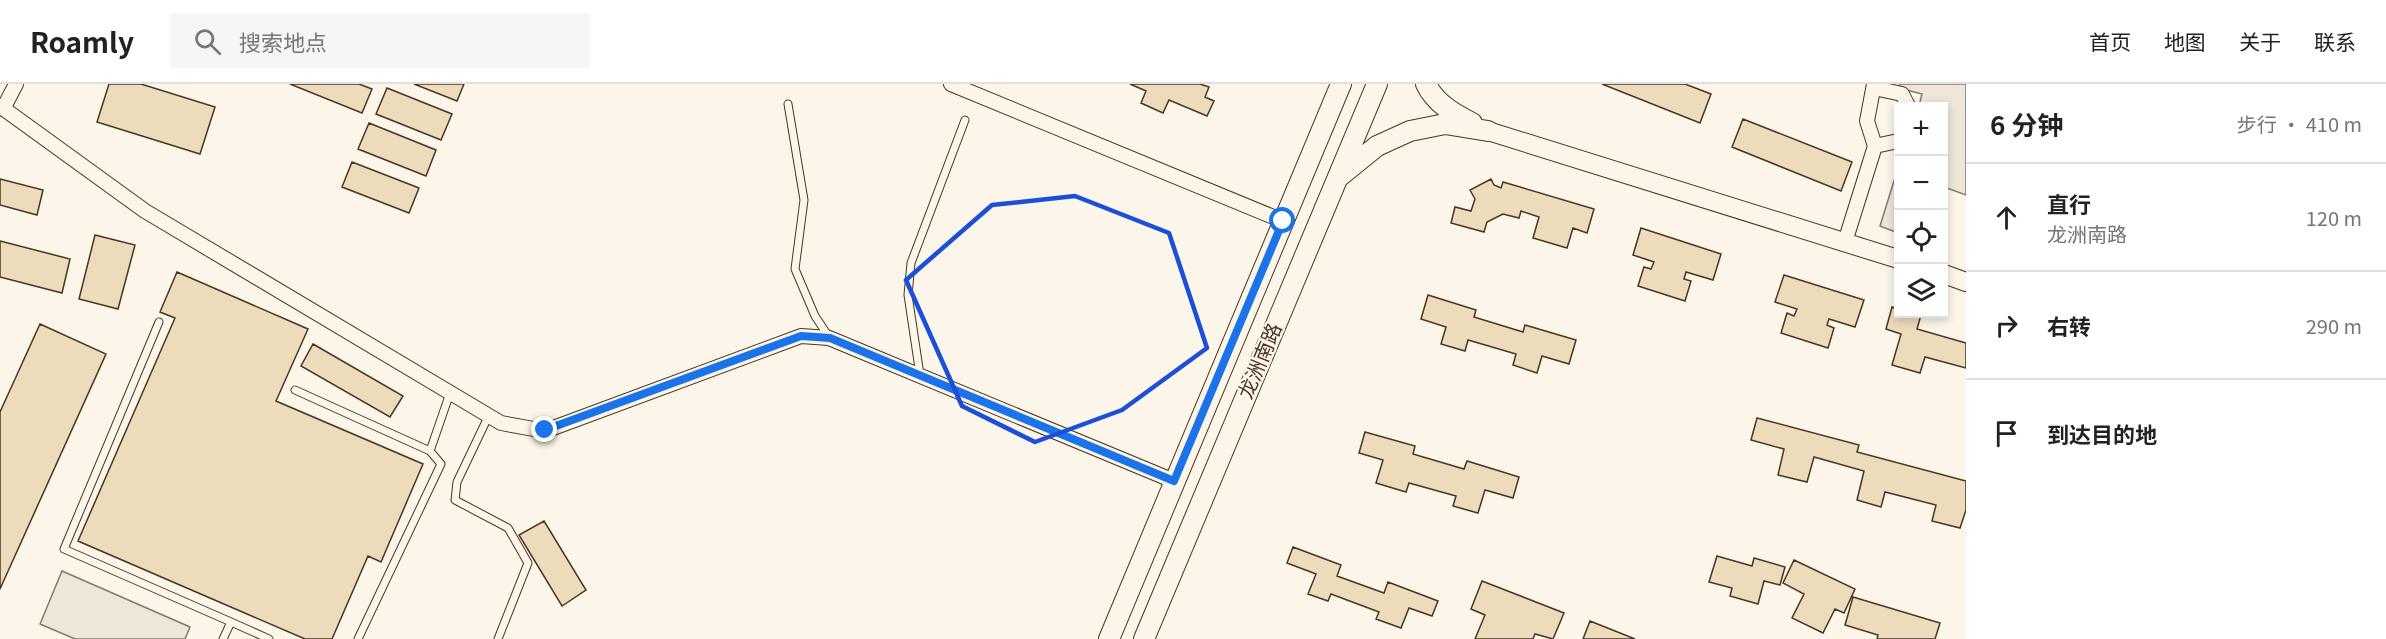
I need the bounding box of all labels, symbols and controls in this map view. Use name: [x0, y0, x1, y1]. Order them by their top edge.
search box: [170, 14, 590, 68]
text: Roamly: [30, 21, 134, 61]
icon: search: [191, 25, 224, 58]
text: 搜索地点: [239, 25, 327, 57]
text: 首页: [2089, 26, 2131, 56]
text: 地图: [2164, 26, 2206, 56]
text: 关于: [2239, 26, 2281, 56]
text: 联系: [2314, 26, 2356, 56]
map controls: [1894, 102, 1948, 318]
button: +: [1894, 102, 1948, 156]
text: 6 分钟: [1990, 105, 2063, 142]
text: 步行 · 410 m: [2237, 109, 2362, 138]
button: −: [1894, 156, 1948, 210]
text: 直行: [2047, 187, 2091, 219]
icon: ahead: [1990, 201, 2023, 234]
text: 120 m: [2306, 203, 2362, 232]
route start: [1269, 207, 1295, 233]
button: locate: [1894, 210, 1948, 264]
text: 龙洲南路: [2047, 219, 2127, 248]
button: layers: [1894, 264, 1948, 318]
icon: right: [1990, 309, 2023, 342]
text: 右转: [2047, 309, 2091, 341]
text: 290 m: [2306, 311, 2362, 340]
street label: 龙洲南路: [1230, 318, 1288, 403]
route end: [531, 416, 557, 442]
icon: arrive: [1990, 417, 2023, 450]
text: 到达目的地: [2047, 417, 2157, 449]

